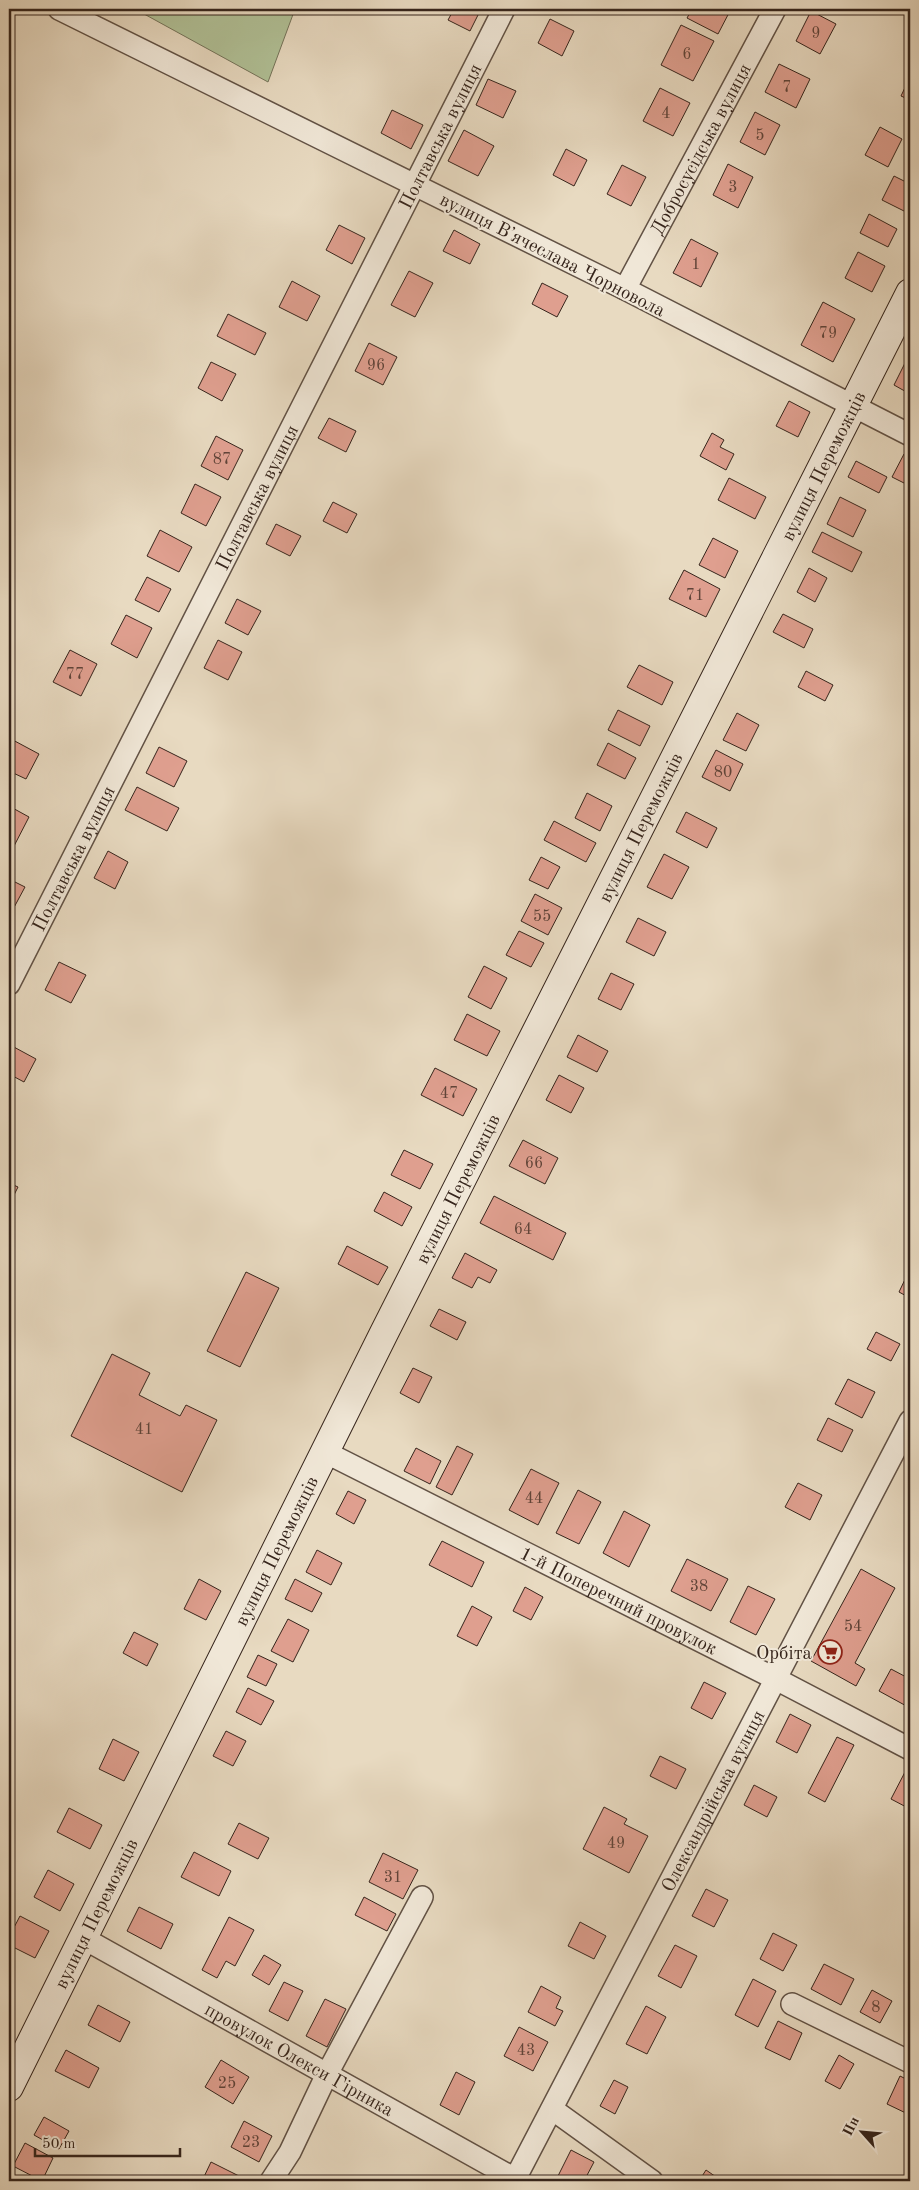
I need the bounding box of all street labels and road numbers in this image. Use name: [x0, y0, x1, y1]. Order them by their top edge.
street label: Полтавська вулиця: [397, 61, 487, 213]
street label: Добросусідська вулиця: [649, 61, 756, 239]
street label: вулиця Вʼячеслава Чорновола: [436, 191, 668, 322]
street label: вулиця Переможців: [779, 389, 871, 545]
street label: Полтавська вулиця: [214, 422, 303, 574]
street label: вулиця Переможців: [596, 751, 688, 906]
street label: Полтавська вулиця: [30, 784, 120, 935]
street label: вулиця Переможців: [414, 1112, 505, 1267]
street label: вулиця Переможців: [233, 1474, 323, 1630]
street label: 1-й Поперечний провулок: [516, 1545, 720, 1660]
street label: Олександрійська вулиця: [659, 1708, 770, 1896]
street label: вулиця Переможців: [52, 1836, 143, 1992]
street label: провулок Олекси Гірника: [201, 2001, 397, 2121]

